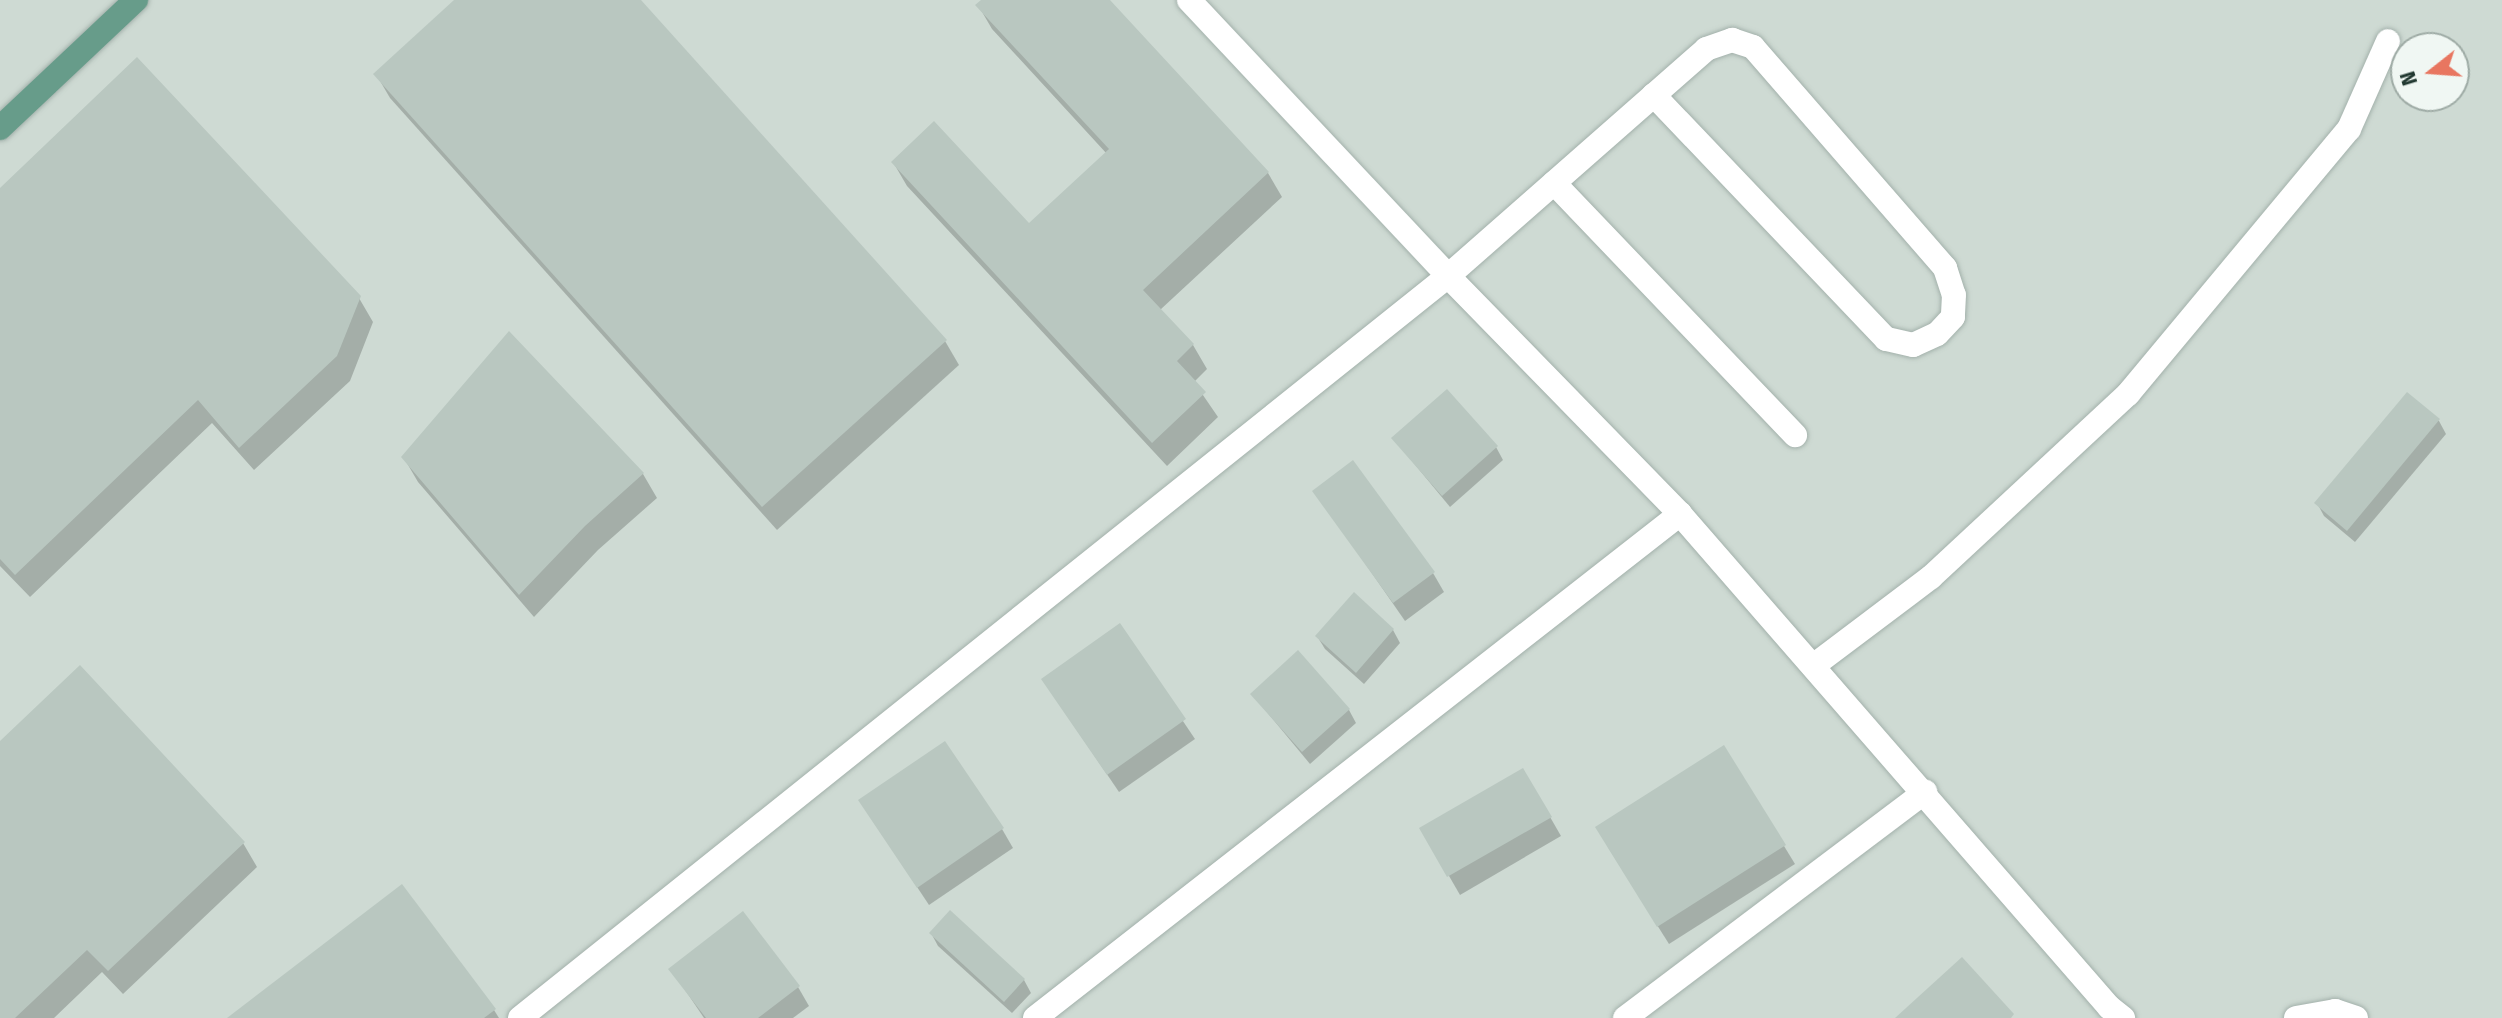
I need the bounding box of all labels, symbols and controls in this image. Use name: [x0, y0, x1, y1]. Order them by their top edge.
north arrow: [2390, 32, 2470, 112]
text: N: [2394, 68, 2423, 89]

